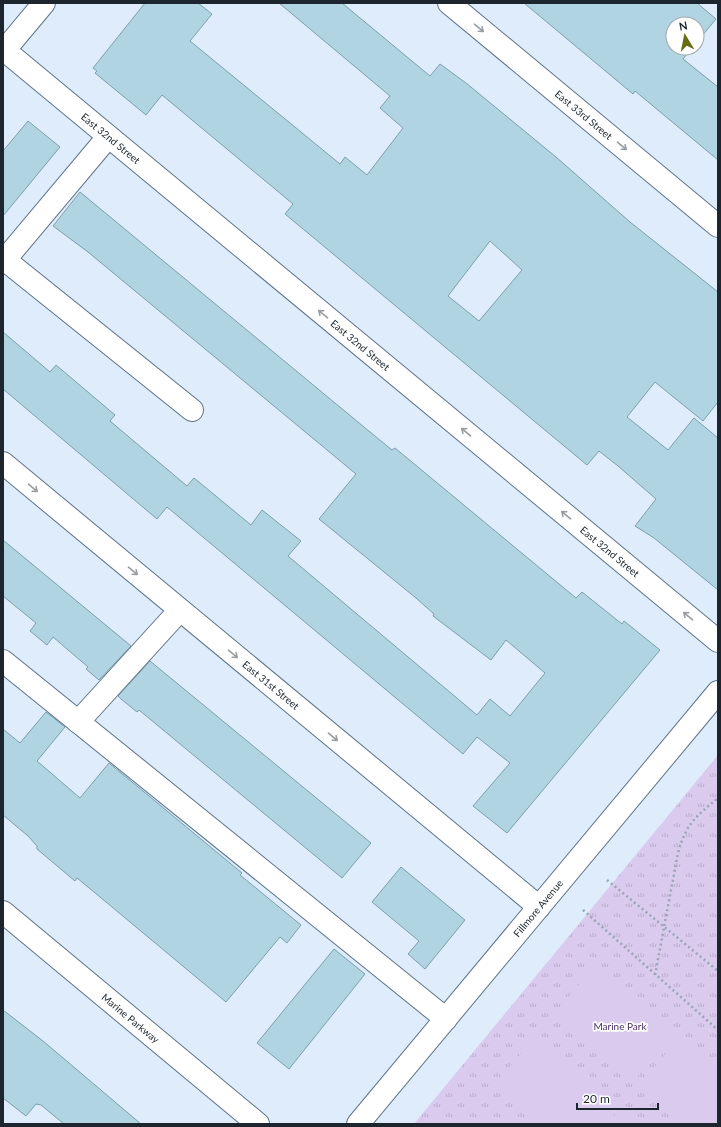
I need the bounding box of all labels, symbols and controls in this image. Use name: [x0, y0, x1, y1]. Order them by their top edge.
north arrow: [665, 16, 705, 56]
text: N: [678, 19, 688, 33]
one-way arrow: [473, 23, 484, 32]
street label: East 33rd Street: [553, 87, 615, 142]
street label: East 32nd Street: [79, 110, 143, 166]
one-way arrow: [617, 142, 627, 151]
one-way arrow: [317, 309, 328, 318]
street label: East 32nd Street: [328, 317, 393, 373]
one-way arrow: [461, 428, 472, 437]
one-way arrow: [28, 484, 38, 493]
one-way arrow: [561, 511, 572, 520]
street label: East 32nd Street: [578, 524, 642, 580]
one-way arrow: [128, 567, 139, 576]
one-way arrow: [683, 612, 693, 621]
one-way arrow: [228, 650, 239, 659]
street label: East 31st Street: [240, 658, 302, 712]
one-way arrow: [328, 733, 339, 742]
street label: Fillmore Avenue: [511, 877, 565, 939]
street label: Marine Parkway: [100, 991, 162, 1046]
park label: Marine Park: [593, 1020, 647, 1032]
scale bar: [577, 1085, 658, 1111]
text: 20 m: [583, 1091, 610, 1106]

